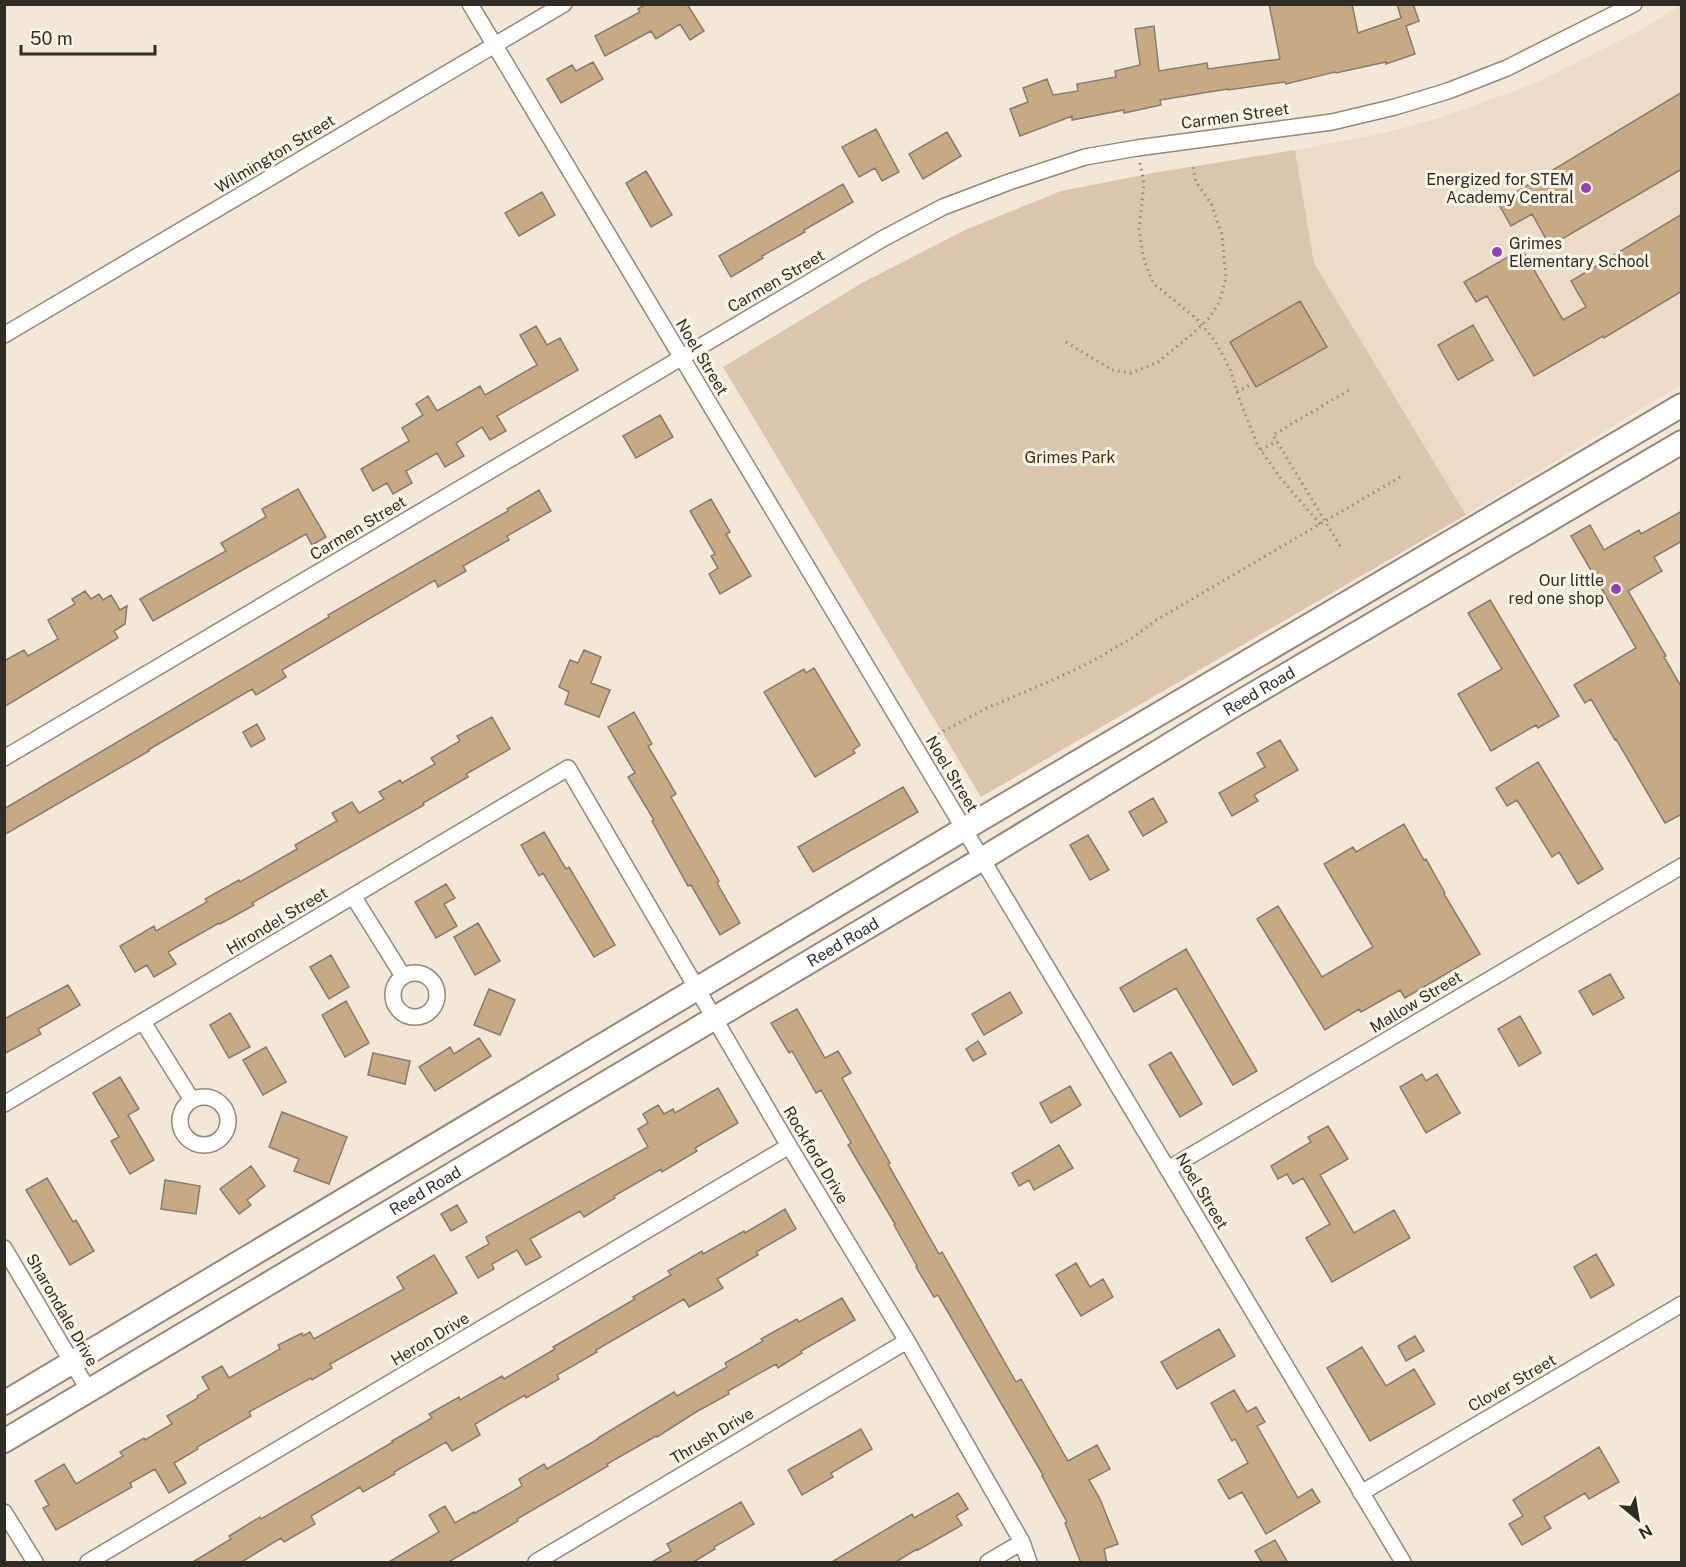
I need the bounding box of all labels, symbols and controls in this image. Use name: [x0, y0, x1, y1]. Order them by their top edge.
scale bar: [21, 18, 154, 56]
text: 50 m: [30, 28, 73, 49]
street label: Carmen Street: [1180, 99, 1290, 133]
street label: Wilmington Street: [212, 111, 338, 197]
place label: Energized for STEM Academy Central: [1426, 170, 1574, 207]
marker: Energized for STEM Academy Central: [1579, 181, 1593, 195]
place label: Grimes Elementary School: [1509, 234, 1650, 271]
marker: Grimes Elementary School: [1490, 245, 1504, 259]
street label: Carmen Street: [724, 246, 828, 316]
street label: Noel Street: [672, 315, 732, 399]
park label: Grimes Park: [1025, 448, 1115, 467]
street label: Carmen Street: [306, 492, 410, 564]
place label: Our little red one shop: [1509, 571, 1604, 608]
marker: Our little red one shop: [1609, 582, 1623, 596]
street label: Reed Road: [1219, 662, 1298, 719]
street label: Noel Street: [922, 732, 982, 816]
street label: Hirondel Street: [223, 883, 331, 959]
street label: Reed Road: [803, 913, 882, 971]
street label: Mallow Street: [1367, 967, 1465, 1037]
street label: Rockford Drive: [779, 1103, 853, 1207]
street label: Noel Street: [1172, 1149, 1232, 1233]
street label: Reed Road: [386, 1162, 464, 1219]
street label: Sharondale Drive: [22, 1250, 102, 1370]
street label: Heron Drive: [387, 1308, 473, 1370]
street label: Clover Street: [1465, 1350, 1559, 1416]
street label: Thrush Drive: [667, 1404, 757, 1468]
north arrow: [1608, 1489, 1668, 1549]
text: N: [1635, 1520, 1655, 1543]

